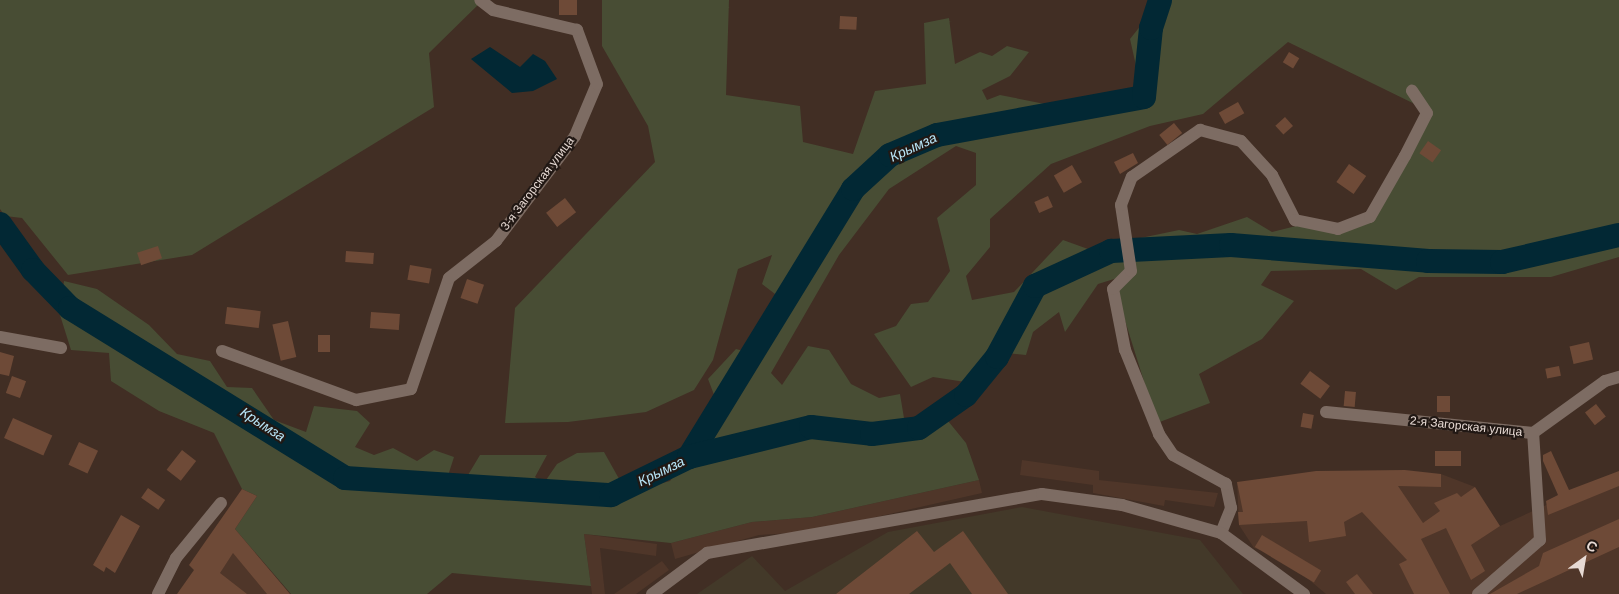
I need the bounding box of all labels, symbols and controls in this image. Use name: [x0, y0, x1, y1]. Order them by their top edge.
water label: Крымза: [887, 129, 939, 165]
street label: 3-я Загорская улица: [498, 135, 578, 233]
water label: Крымза: [237, 403, 289, 445]
street label: 2-я Загорская улица: [1409, 414, 1523, 440]
water label: Крымза: [635, 453, 687, 489]
north arrow: [1559, 534, 1609, 584]
text: С: [1583, 537, 1600, 556]

